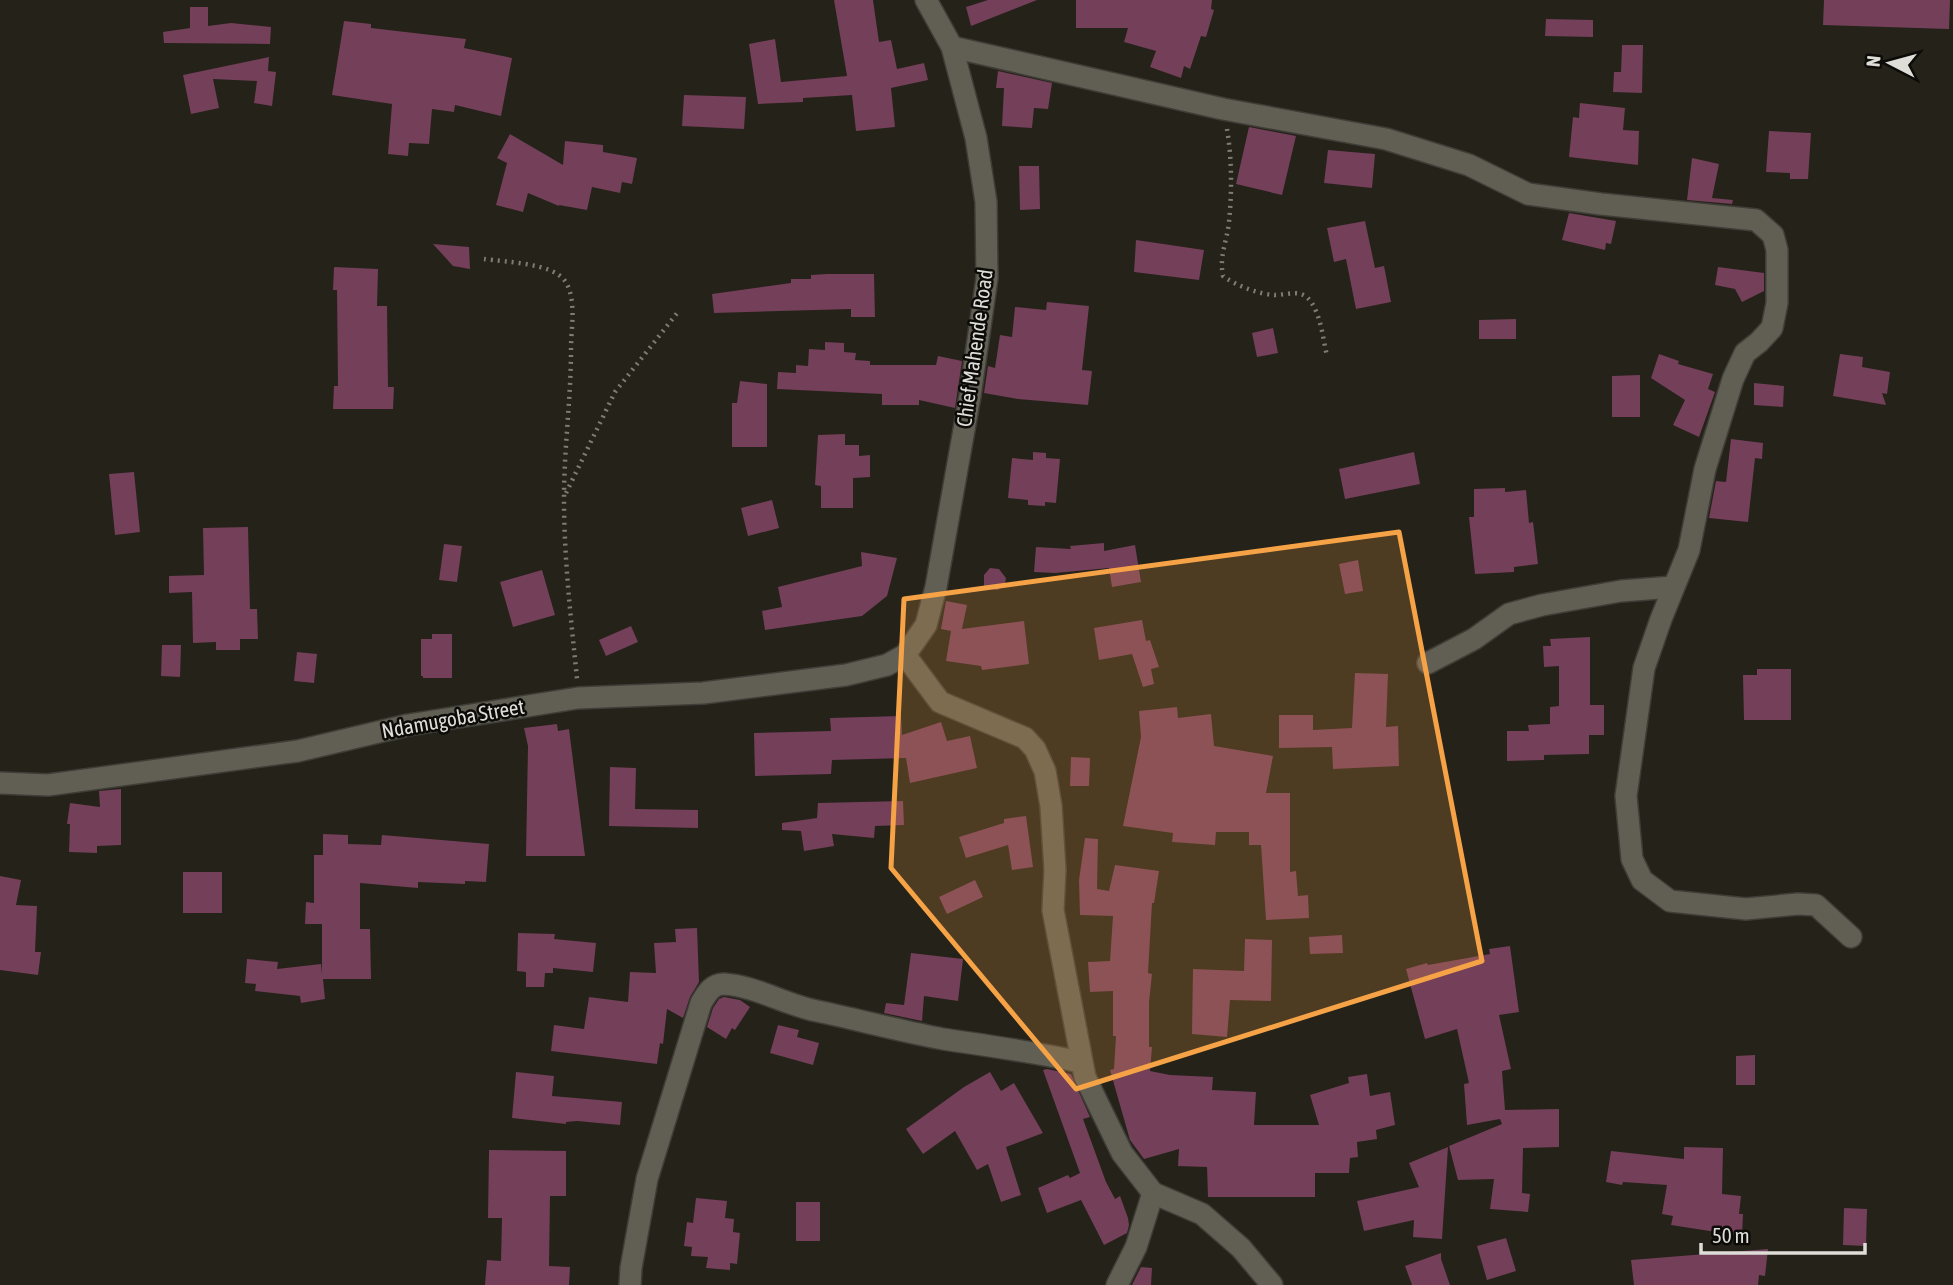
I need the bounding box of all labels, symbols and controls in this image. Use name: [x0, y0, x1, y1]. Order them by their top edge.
north arrow: [1855, 28, 1925, 98]
text: N: [1862, 54, 1885, 68]
street label: Chief Mahende Road: [951, 268, 997, 428]
street label: Ndamugoba Street: [380, 694, 526, 742]
scale bar: [1701, 1212, 1866, 1256]
text: 50 m: [1712, 1223, 1750, 1247]

